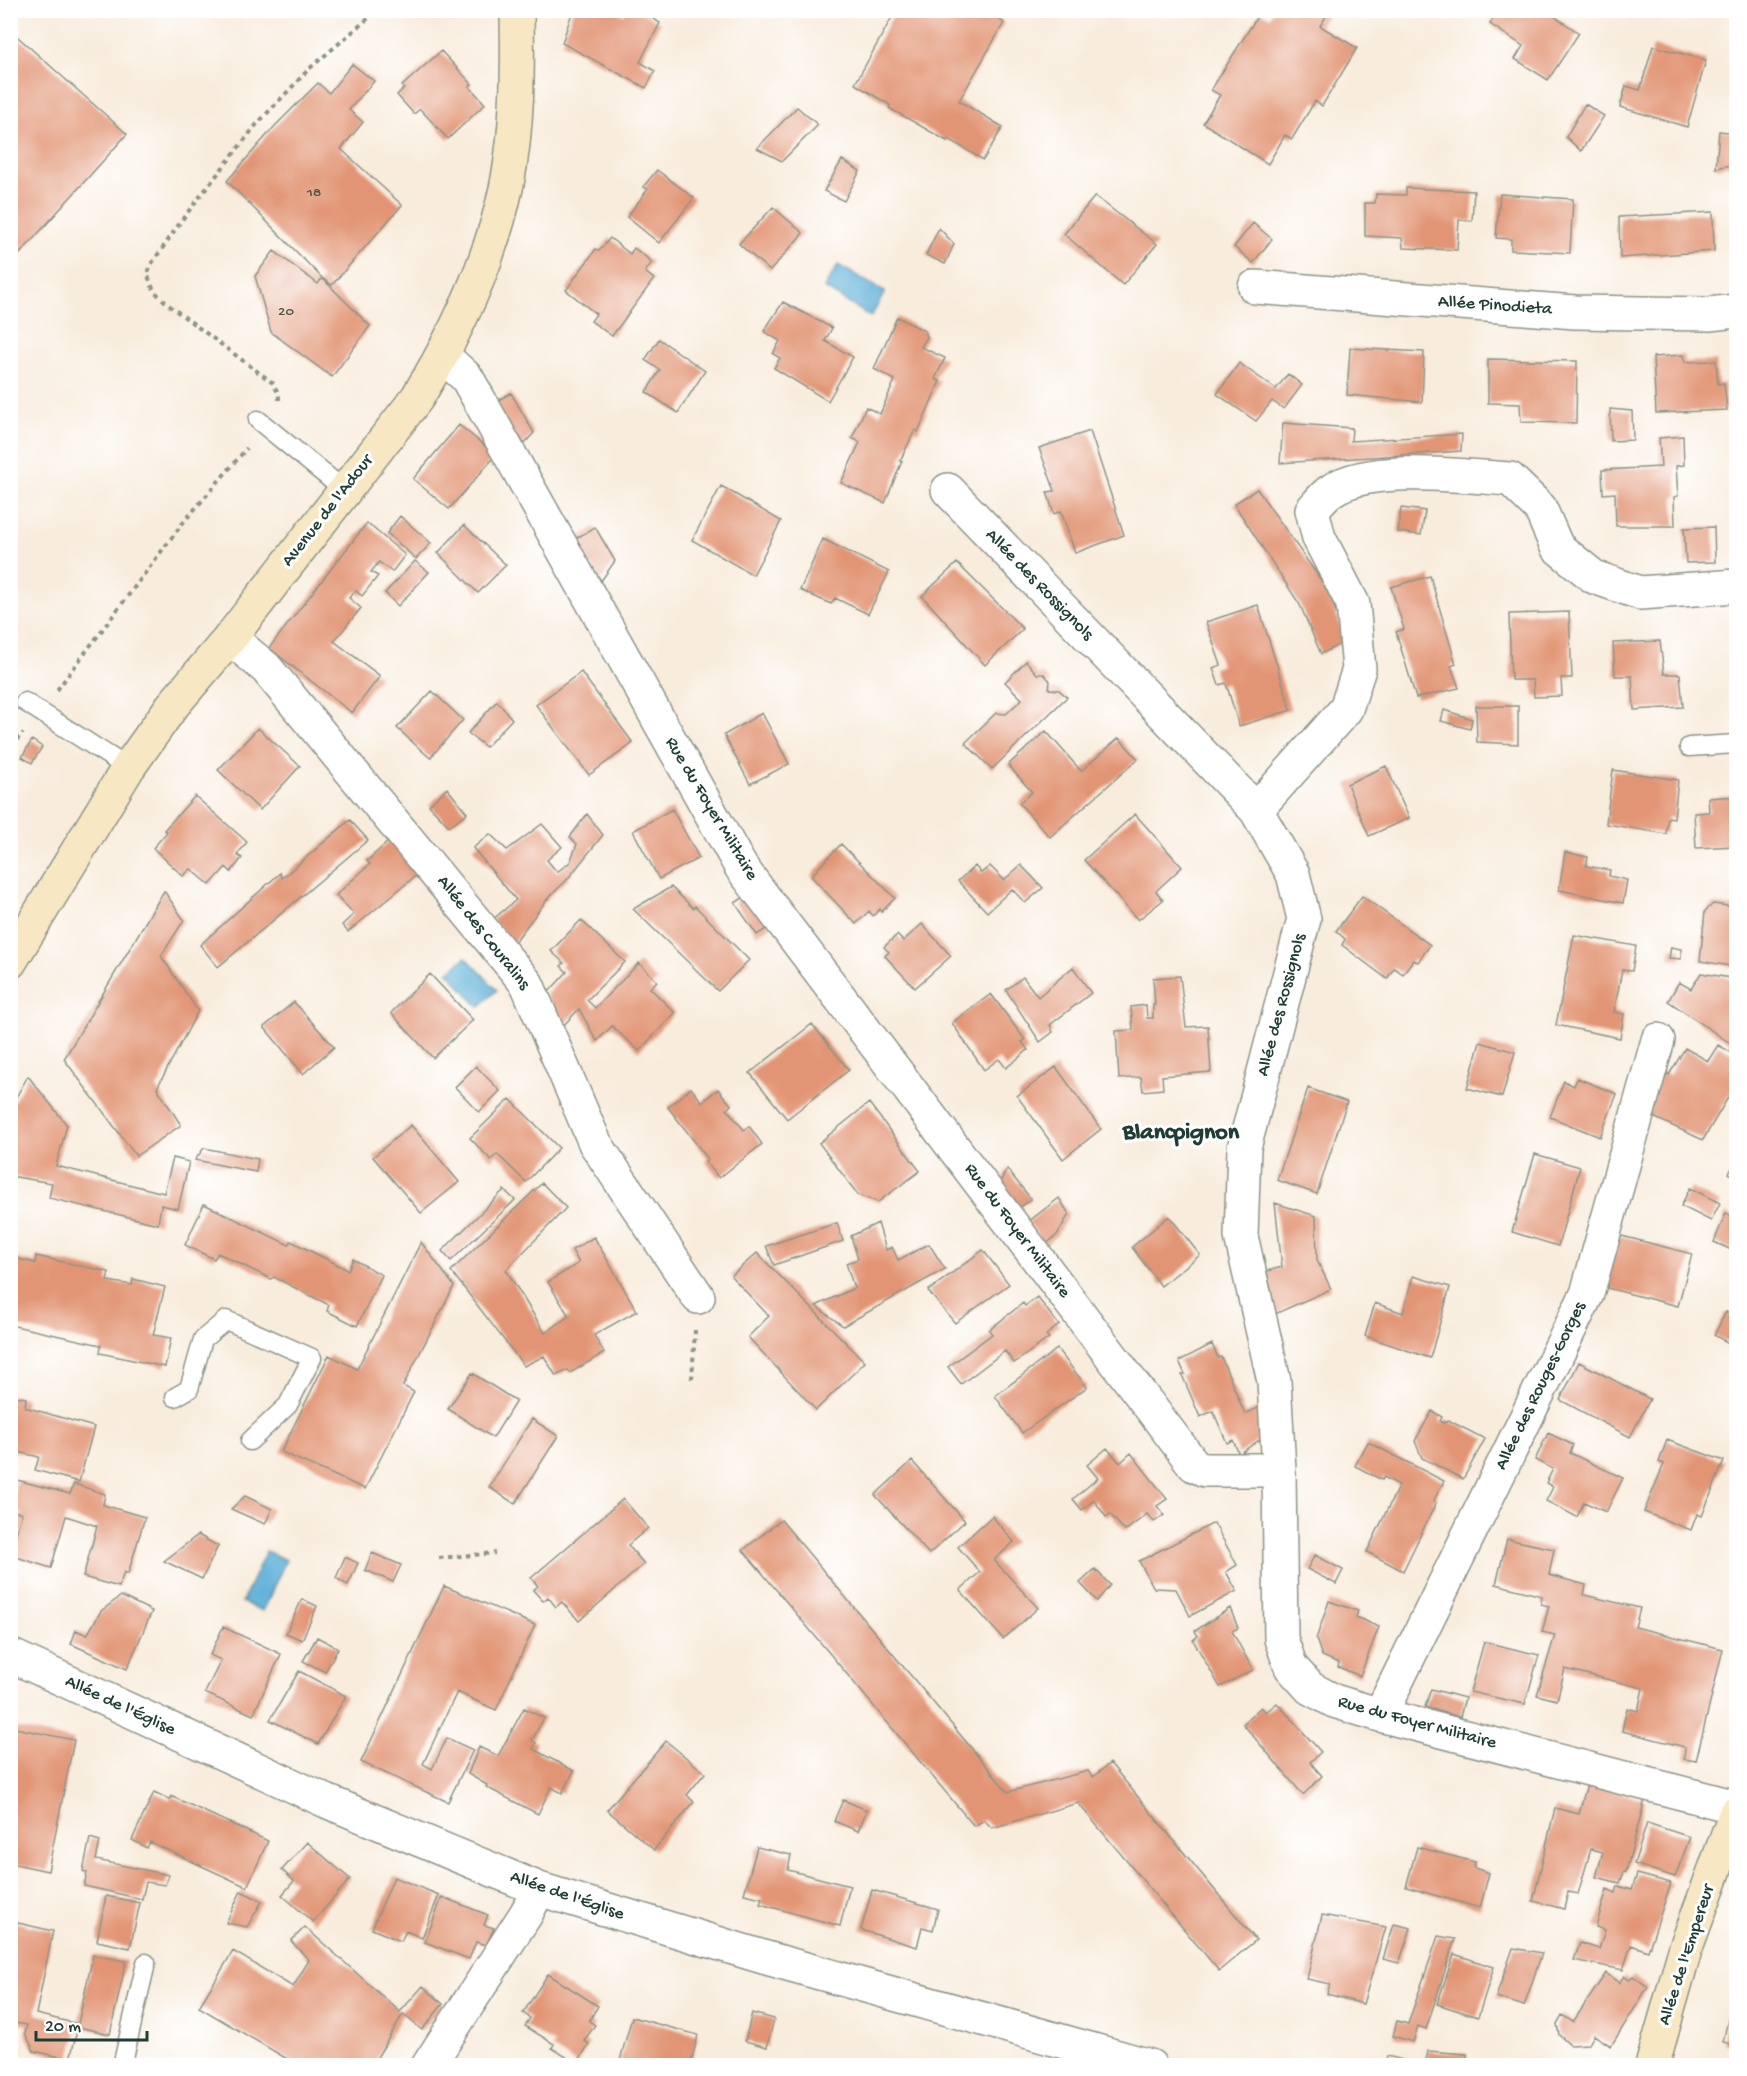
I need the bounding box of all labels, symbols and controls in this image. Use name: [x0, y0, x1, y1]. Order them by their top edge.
house number: 18: [306, 184, 321, 202]
street label: Allée Pinodieta: [1437, 292, 1554, 321]
house number: 20: [278, 303, 294, 321]
street label: Avenue de l'Adour: [278, 450, 379, 571]
street label: Allée des Rossignols: [980, 525, 1098, 646]
street label: Rue du Foyer Militaire: [660, 734, 762, 885]
street label: Allée des Couralins: [432, 872, 535, 995]
street label: Allée des Rossignols: [1253, 930, 1311, 1079]
district label: Blancpignon: [1122, 1119, 1240, 1148]
street label: Rue du Foyer Militaire: [960, 1160, 1075, 1303]
street label: Allée des Rouges-Gorges: [1491, 1297, 1591, 1473]
street label: Allée de l'Église: [62, 1671, 179, 1741]
street label: Rue du Foyer Militaire: [1335, 1692, 1499, 1754]
street label: Allée de l'Église: [507, 1867, 627, 1926]
street label: Allée de l'Empereur: [1654, 1880, 1720, 2028]
scale bar: [36, 2004, 147, 2042]
text: 20 m: [45, 2017, 81, 2038]

